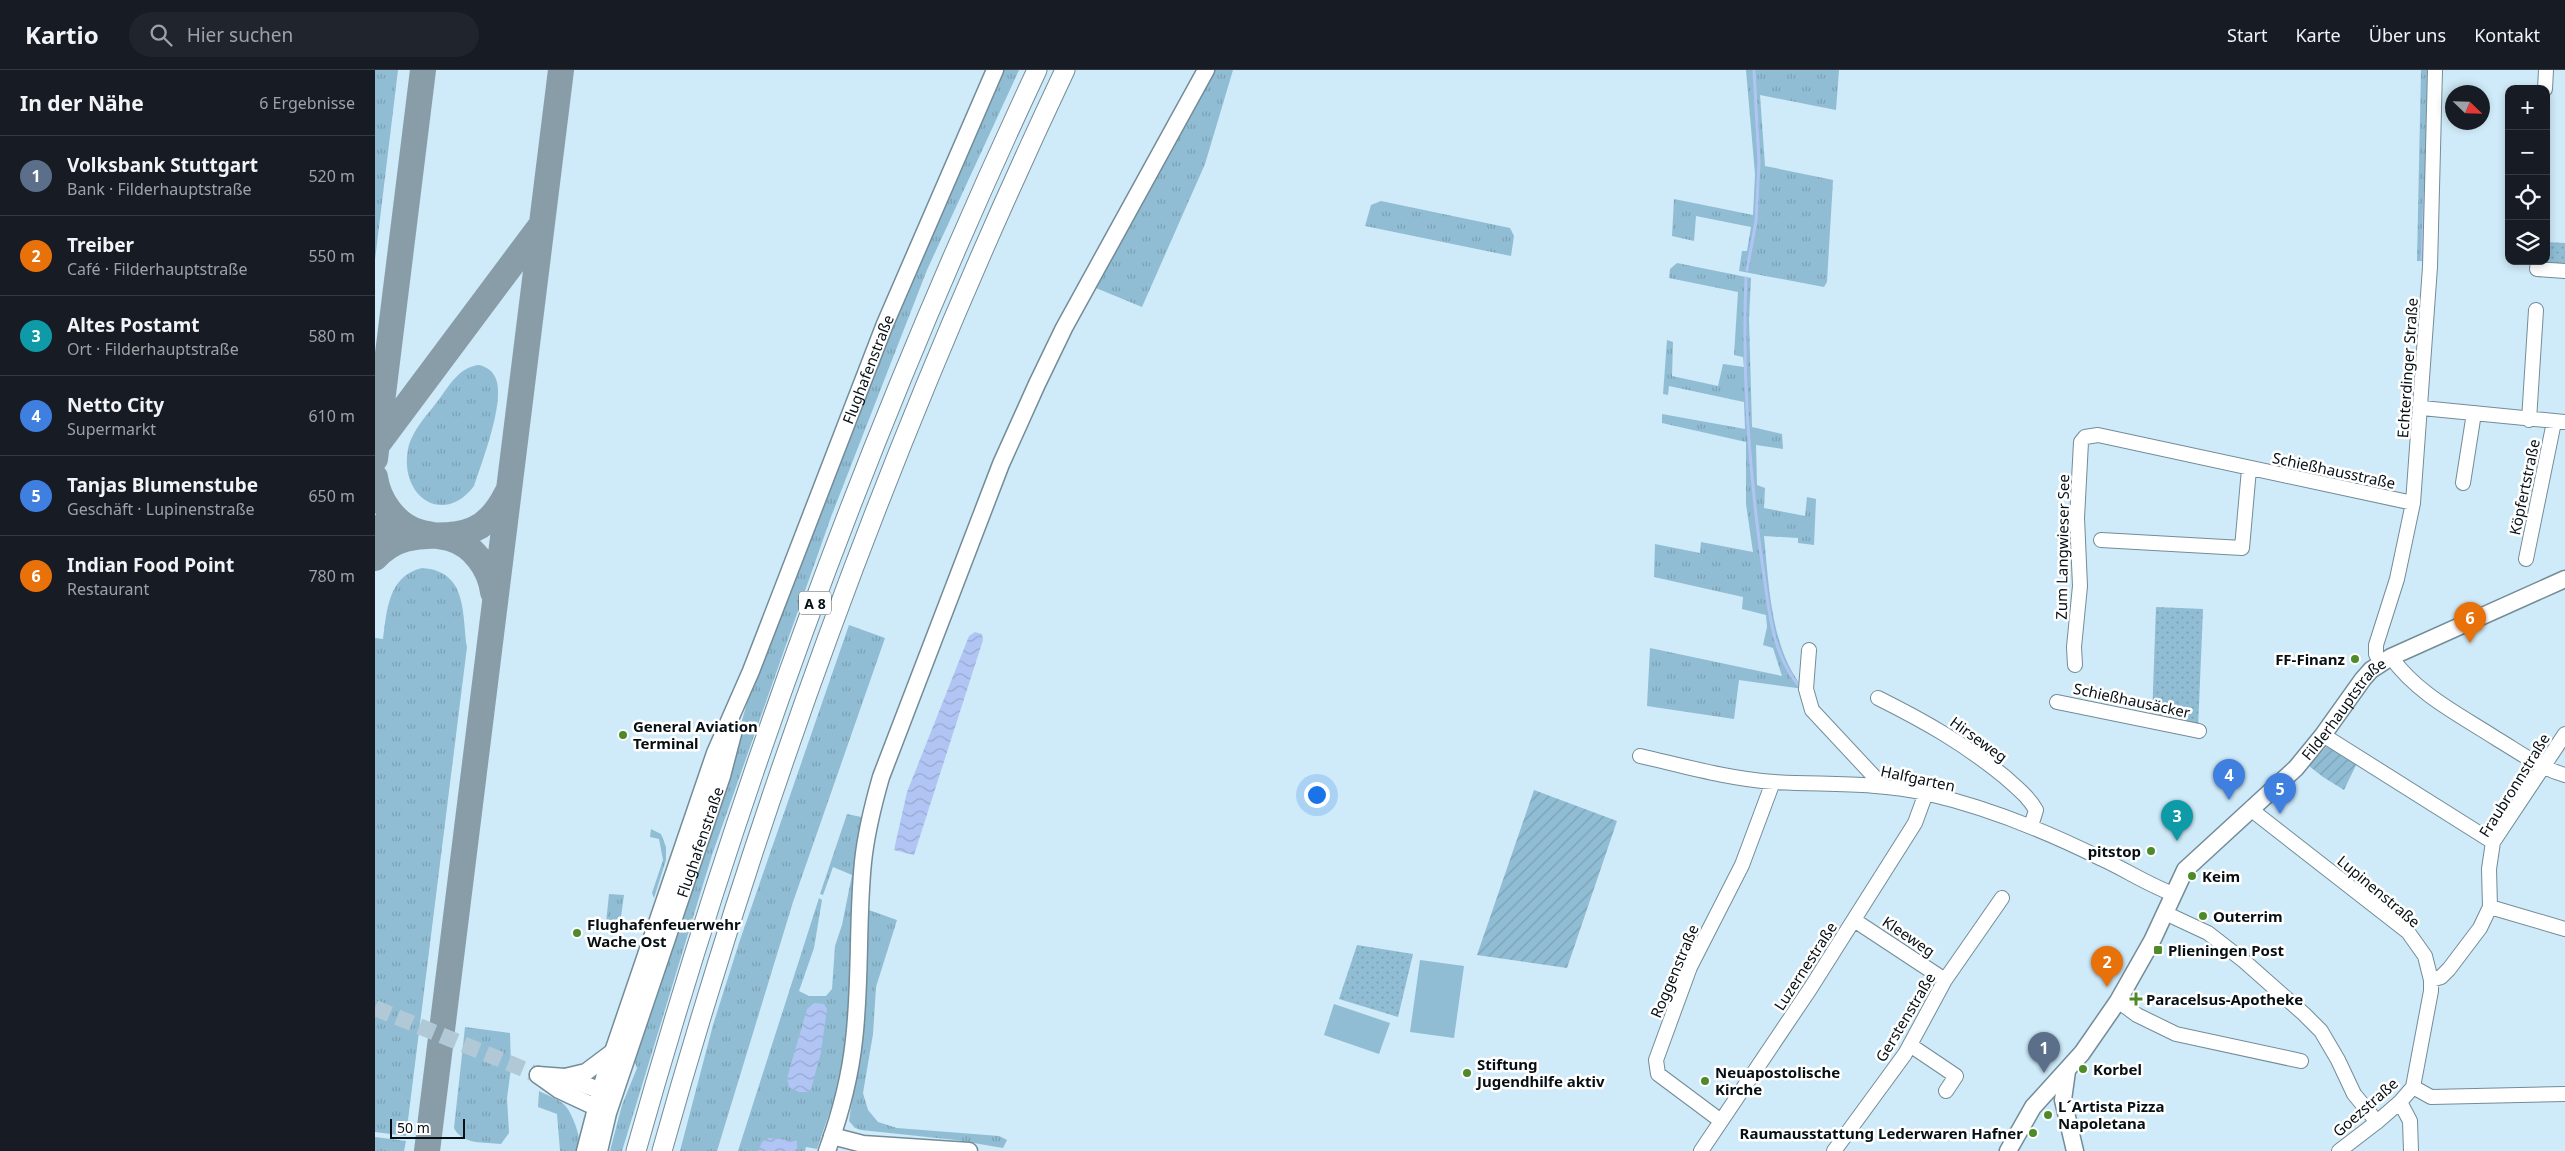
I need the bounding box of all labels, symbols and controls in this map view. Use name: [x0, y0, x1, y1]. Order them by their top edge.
search box: [129, 12, 479, 57]
text: Kartio: [25, 18, 99, 51]
icon: search: [147, 21, 175, 49]
text: Hier suchen: [187, 22, 293, 48]
text: Start: [2227, 23, 2267, 47]
text: Karte: [2295, 23, 2341, 47]
text: Über uns: [2369, 23, 2446, 47]
text: Kontakt: [2474, 23, 2540, 47]
north arrow: [2445, 85, 2490, 130]
map controls: [2505, 85, 2550, 265]
button: +: [2505, 85, 2550, 130]
text: In der Nähe: [20, 89, 144, 117]
text: 6 Ergebnisse: [259, 92, 355, 114]
button: −: [2505, 130, 2550, 175]
text: Volksbank Stuttgart: [67, 152, 258, 178]
text: 1: [31, 165, 41, 187]
text: 520 m: [308, 165, 355, 187]
button: locate: [2505, 175, 2550, 220]
text: Bank · Filderhauptstraße: [67, 178, 252, 200]
button: layers: [2505, 220, 2550, 265]
text: Treiber: [67, 232, 134, 258]
text: 2: [31, 245, 41, 267]
text: 550 m: [308, 245, 355, 267]
text: Café · Filderhauptstraße: [67, 258, 247, 280]
street label: Echterdinger Straße: [2392, 297, 2422, 439]
street label: Flughafenstraße: [837, 311, 898, 427]
text: Altes Postamt: [67, 312, 200, 338]
text: 3: [31, 325, 41, 347]
text: 580 m: [308, 325, 355, 347]
text: Ort · Filderhauptstraße: [67, 338, 239, 360]
text: Netto City: [67, 392, 164, 418]
text: 4: [31, 405, 41, 427]
text: 610 m: [308, 405, 355, 427]
text: Supermarkt: [67, 418, 156, 440]
street label: Köpfertstraße: [2504, 437, 2544, 537]
street label: Schießhausstraße: [2271, 447, 2397, 493]
text: Tanjas Blumenstube: [67, 472, 258, 498]
street label: Zum Langwieser See: [2051, 474, 2073, 620]
text: 5: [31, 485, 41, 507]
text: 650 m: [308, 485, 355, 507]
text: Geschäft · Lupinenstraße: [67, 498, 255, 520]
text: Indian Food Point: [67, 552, 234, 578]
text: 6: [31, 565, 41, 587]
text: 780 m: [308, 565, 355, 587]
text: Restaurant: [67, 578, 149, 600]
road number: A 8: [799, 592, 831, 614]
pin: 6: [2454, 602, 2486, 643]
place label: FF-Finanz: [2275, 649, 2345, 669]
street label: Filderhauptstraße: [2297, 653, 2390, 764]
marker: FF-Finanz: [2349, 653, 2361, 665]
street label: Schießhausäcker: [2072, 678, 2192, 722]
street label: Hirseweg: [1946, 712, 2012, 766]
place label: General Aviation Terminal: [633, 716, 758, 753]
marker: General Aviation Terminal: [617, 729, 629, 741]
street label: Fraubronnstraße: [2474, 729, 2554, 841]
pin: 4: [2213, 759, 2245, 800]
street label: Halfgarten: [1879, 760, 1957, 796]
pin: 5: [2264, 773, 2296, 814]
your location: [1304, 782, 1330, 808]
street label: Flughafenstraße: [672, 784, 728, 900]
pin: 3: [2161, 800, 2193, 841]
place label: pitstop: [2088, 841, 2141, 861]
marker: pitstop: [2145, 845, 2157, 857]
street label: Lupinenstraße: [2333, 851, 2425, 931]
place label: Keim: [2202, 866, 2240, 886]
marker: Keim: [2186, 870, 2198, 882]
place label: Outerrim: [2213, 906, 2283, 926]
marker: Outerrim: [2197, 910, 2209, 922]
street label: Kleeweg: [1879, 911, 1939, 961]
place label: Flughafenfeuerwehr Wache Ost: [587, 914, 741, 951]
street label: Luzernestraße: [1769, 918, 1841, 1014]
street label: Roggenstraße: [1645, 921, 1703, 1021]
marker: Flughafenfeuerwehr Wache Ost: [571, 927, 583, 939]
place label: Plieningen Post: [2168, 940, 2285, 960]
marker: Plieningen Post: [2152, 944, 2164, 956]
pin: 2: [2091, 946, 2123, 987]
street label: Gerstenstraße: [1870, 969, 1940, 1065]
place label: Paracelsus-Apotheke: [2146, 989, 2303, 1009]
marker: Paracelsus-Apotheke: [2130, 993, 2142, 1005]
pin: 1: [2028, 1032, 2060, 1073]
place label: Stiftung Jugendhilfe aktiv: [1475, 1054, 1605, 1091]
place label: Korbel: [2093, 1059, 2142, 1079]
place label: Neuapostolische Kirche: [1715, 1062, 1840, 1099]
marker: Korbel: [2077, 1063, 2089, 1075]
marker: Stiftung Jugendhilfe aktiv: [1461, 1067, 1473, 1079]
street label: Goezstraße: [2328, 1073, 2402, 1141]
marker: Neuapostolische Kirche: [1699, 1075, 1711, 1087]
place label: L´Artista Pizza Napoletana: [2058, 1096, 2164, 1133]
marker: L´Artista Pizza Napoletana: [2042, 1109, 2054, 1121]
scale bar: [390, 1116, 465, 1139]
text: 50 m: [397, 1118, 430, 1137]
place label: Raumausstattung Lederwaren Hafner: [1740, 1123, 2023, 1143]
marker: Raumausstattung Lederwaren Hafner: [2027, 1127, 2039, 1139]

